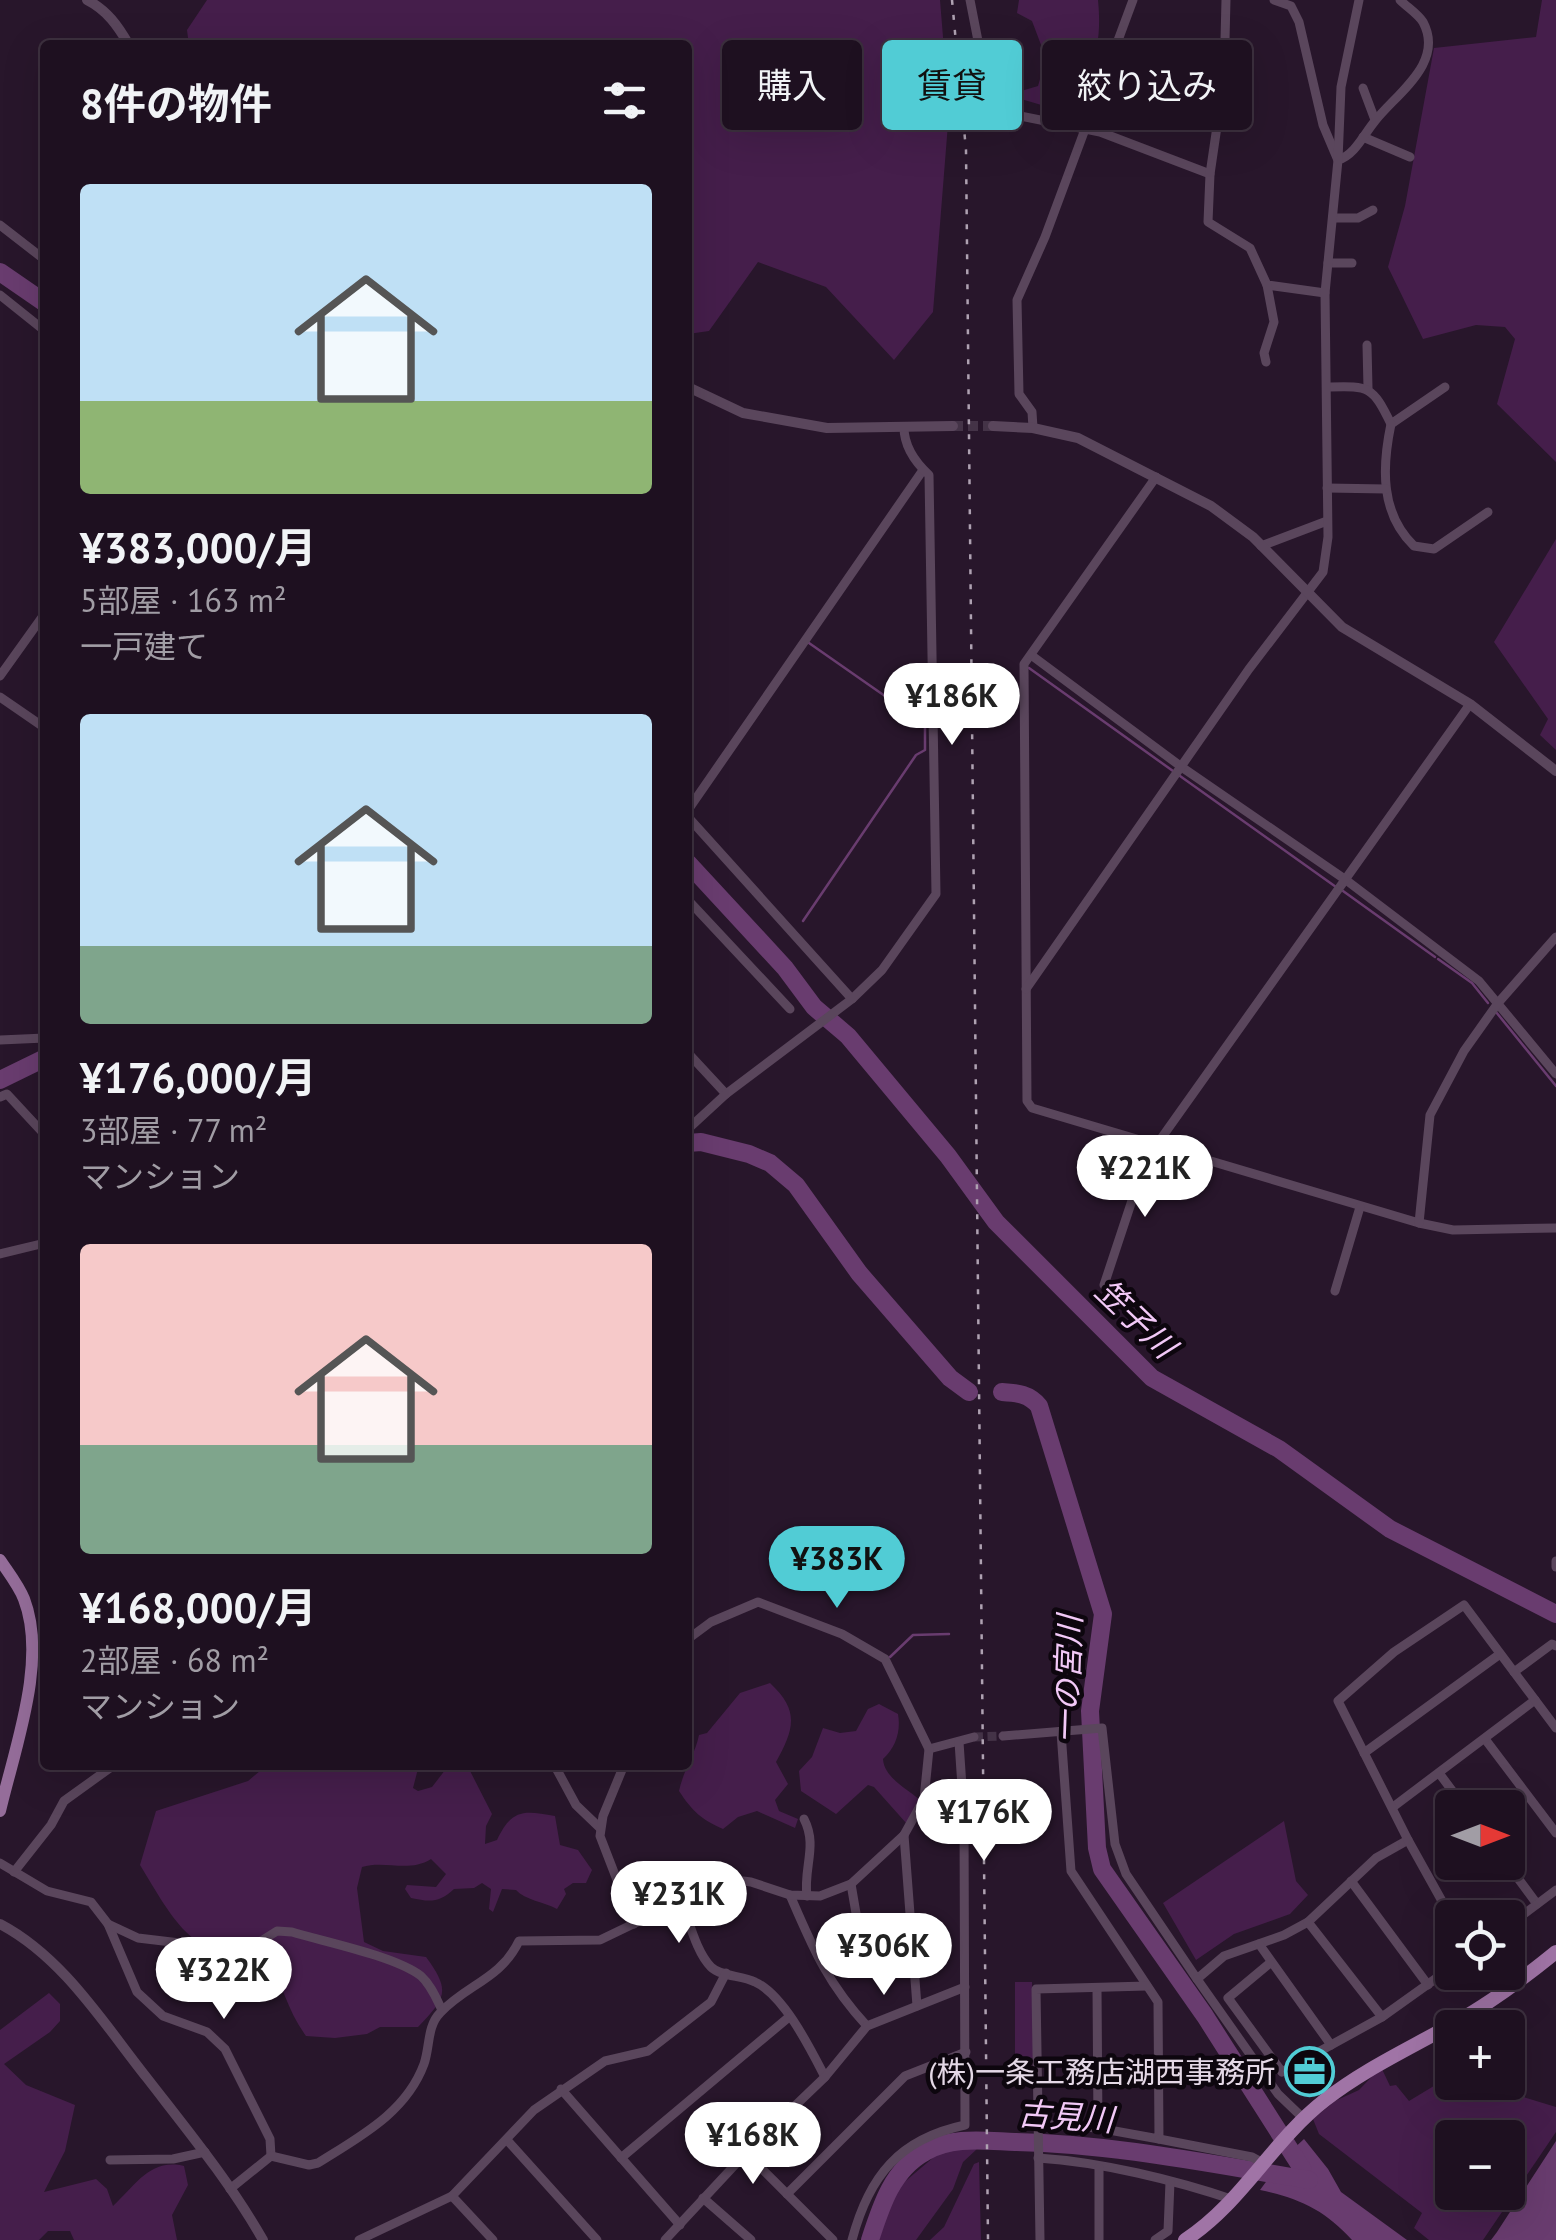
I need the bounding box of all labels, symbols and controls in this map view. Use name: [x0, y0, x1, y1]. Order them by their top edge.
chip: 購入: [722, 40, 862, 130]
chip: 賃貸: [882, 40, 1022, 130]
chip: 絞り込み: [1042, 40, 1252, 130]
icon: filters: [597, 73, 652, 128]
text: 8件の物件: [80, 76, 272, 131]
icon: home: [276, 249, 456, 429]
text: ¥383,000/月: [80, 520, 316, 575]
text: 5部屋 · 163 m²: [80, 579, 287, 621]
text: 一戸建て: [80, 625, 208, 667]
pin: ¥186K: [882, 663, 1022, 748]
text: ¥186K: [906, 674, 998, 716]
icon: home: [276, 779, 456, 959]
text: ¥176,000/月: [80, 1050, 316, 1105]
text: 3部屋 · 77 m²: [80, 1109, 267, 1151]
pin: ¥221K: [1075, 1135, 1215, 1220]
text: ¥221K: [1099, 1146, 1191, 1188]
text: マンション: [80, 1155, 240, 1197]
water label: 笠子川: [1087, 1270, 1187, 1369]
icon: home: [276, 1309, 456, 1489]
pin: ¥383K: [767, 1526, 907, 1611]
text: ¥383K: [791, 1537, 883, 1579]
text: ¥168,000/月: [80, 1580, 316, 1635]
water label: 一の宮川: [1044, 1611, 1090, 1744]
text: 2部屋 · 68 m²: [80, 1639, 269, 1681]
text: マンション: [80, 1685, 240, 1727]
pin: ¥176K: [914, 1779, 1054, 1864]
text: ¥176K: [938, 1790, 1030, 1832]
north arrow: [1435, 1790, 1525, 1880]
map controls: [1435, 1790, 1525, 2210]
pin: ¥231K: [609, 1861, 749, 1946]
text: ¥231K: [633, 1872, 725, 1914]
button: locate: [1435, 1900, 1525, 1990]
pin: ¥306K: [814, 1913, 954, 1998]
text: ¥306K: [838, 1924, 930, 1966]
pin: ¥322K: [154, 1937, 294, 2022]
text: ¥322K: [178, 1948, 270, 1990]
button: +: [1435, 2010, 1525, 2100]
office icon: (株)一条工務店湖西事務所: [1284, 2045, 1336, 2097]
place label: (株)一条工務店湖西事務所: [928, 2052, 1275, 2091]
water label: 古見川: [1017, 2092, 1118, 2141]
pin: ¥168K: [683, 2102, 823, 2187]
text: ¥168K: [707, 2113, 799, 2155]
button: −: [1435, 2120, 1525, 2210]

